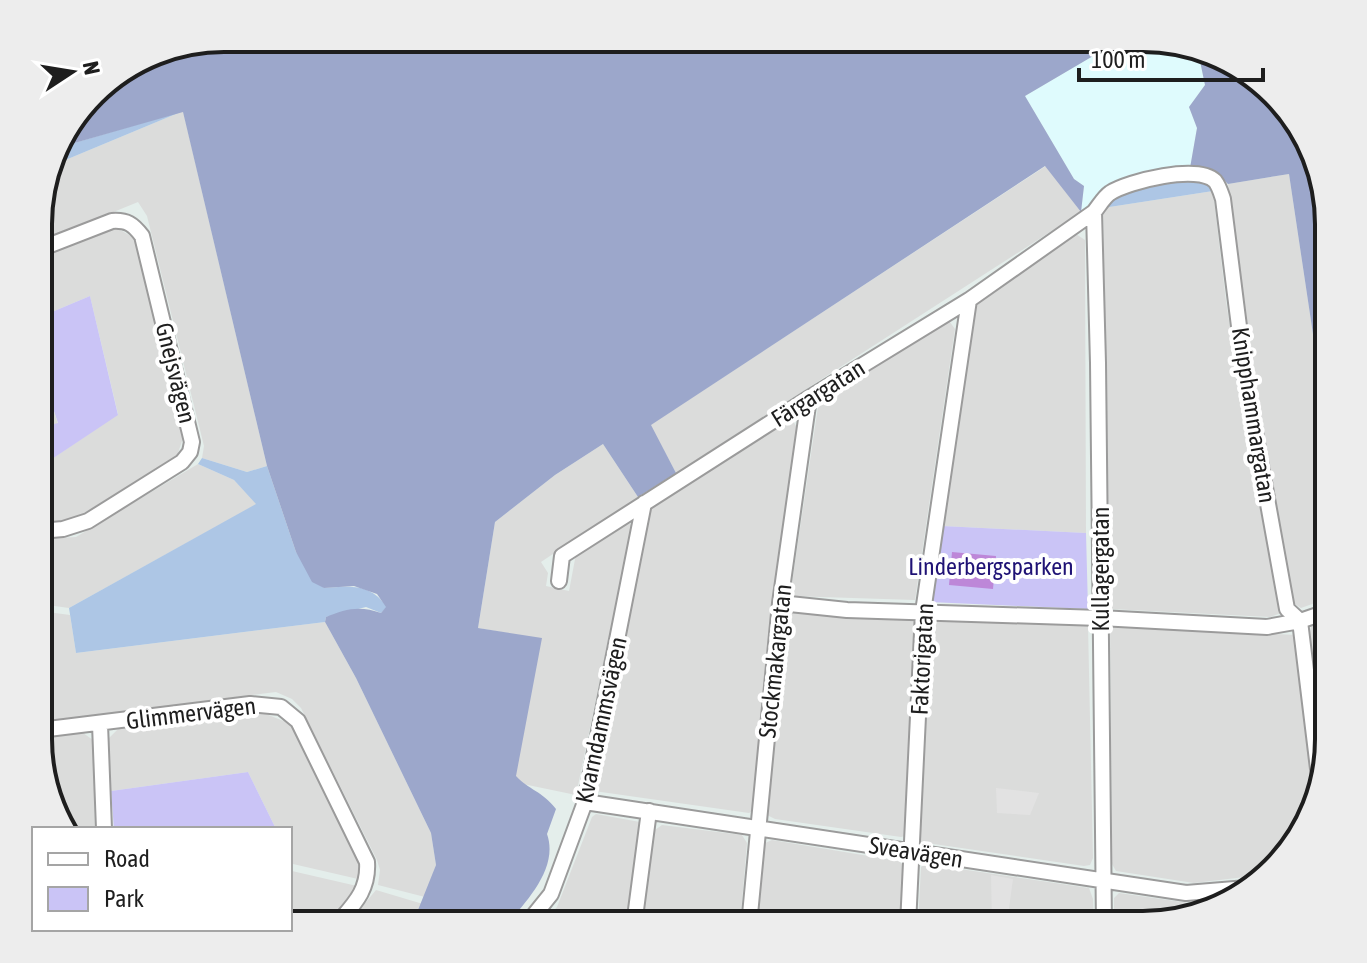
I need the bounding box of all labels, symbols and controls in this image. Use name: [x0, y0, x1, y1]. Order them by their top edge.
north arrow: [32, 32, 112, 112]
scale bar: [1079, 32, 1263, 82]
text: 100 m: [1091, 46, 1145, 73]
text: N: [77, 59, 106, 77]
street label: Gnejsvägen: [151, 320, 201, 426]
street label: Knipphammargatan: [1227, 325, 1281, 505]
street label: Färgargatan: [766, 354, 870, 432]
street label: Kullagergatan: [1087, 507, 1114, 631]
park label: Linderbergsparken: [908, 553, 1074, 580]
street label: Stockmakargatan: [753, 583, 797, 739]
street label: Faktorigatan: [906, 602, 938, 716]
street label: Kvarndammsvägen: [570, 634, 632, 806]
street label: Glimmervägen: [125, 692, 257, 734]
legend: [32, 827, 292, 931]
street label: Sveavägen: [867, 831, 965, 873]
text: Road: [104, 845, 150, 872]
text: Park: [104, 885, 145, 912]

